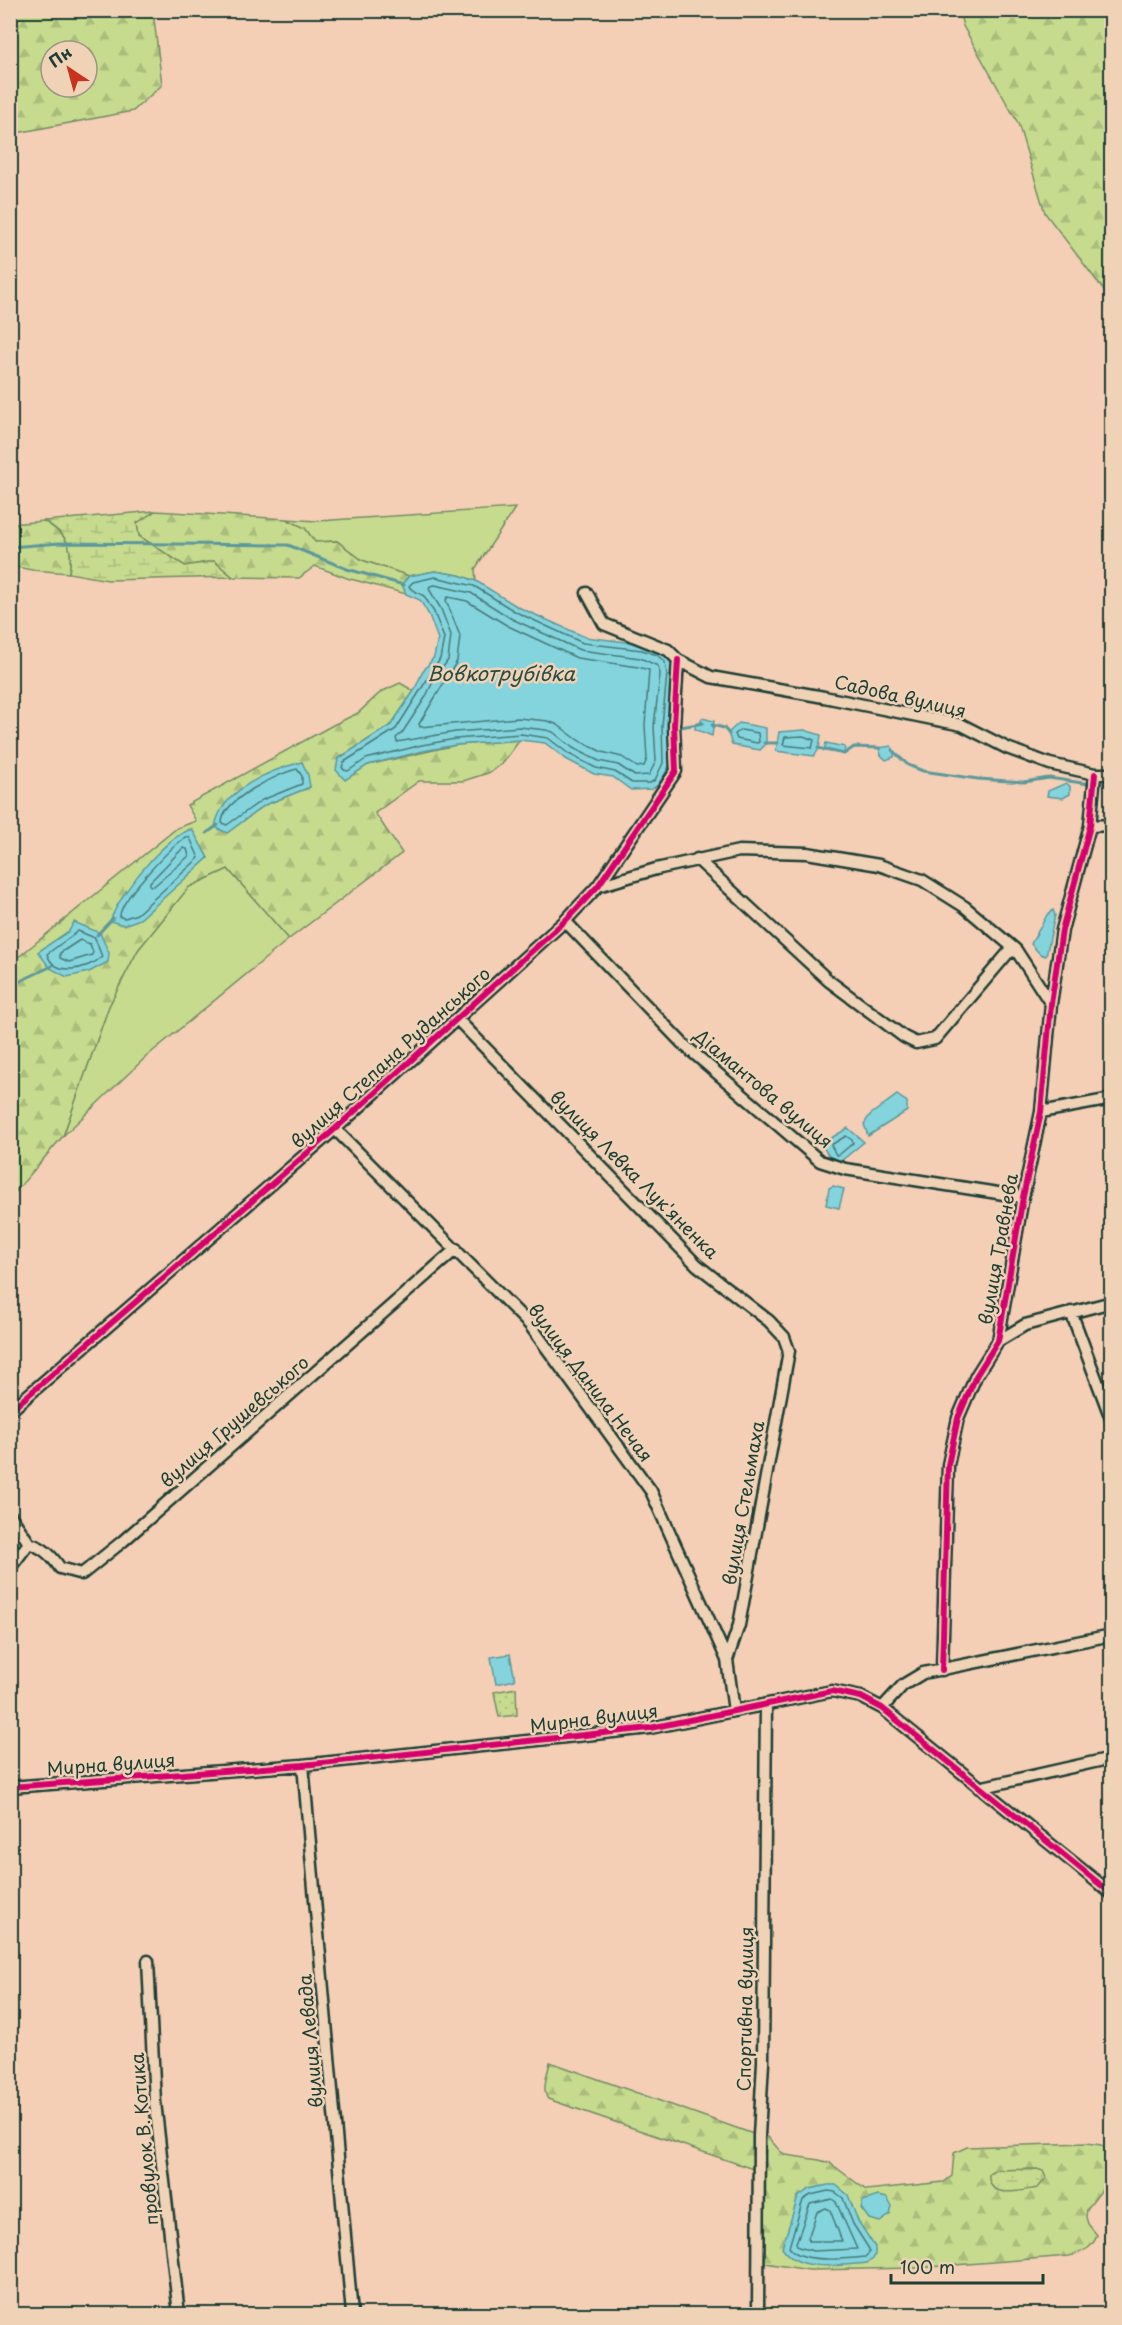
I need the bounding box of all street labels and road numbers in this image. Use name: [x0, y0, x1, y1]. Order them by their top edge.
street label: Садова вулиця: [832, 667, 969, 724]
street label: вулиця Степана Руданського: [284, 960, 496, 1154]
street label: Діамантова вулиця: [688, 1021, 839, 1154]
street label: вулиця Левка Лук'яненка: [545, 1083, 726, 1265]
street label: вулиця Травнева: [971, 1170, 1024, 1326]
street label: вулиця Данила Нечая: [522, 1297, 660, 1467]
street label: вулиця Грушевського: [154, 1348, 314, 1493]
street label: вулиця Стельмаха: [715, 1418, 770, 1587]
street label: Мирна вулиця: [528, 1696, 659, 1739]
street label: Мирна вулиця: [46, 1746, 176, 1781]
street label: Спортивна вулиця: [730, 1926, 759, 2092]
street label: вулиця Левада: [290, 1973, 329, 2109]
street label: провулок В. Котика: [122, 2051, 165, 2227]

